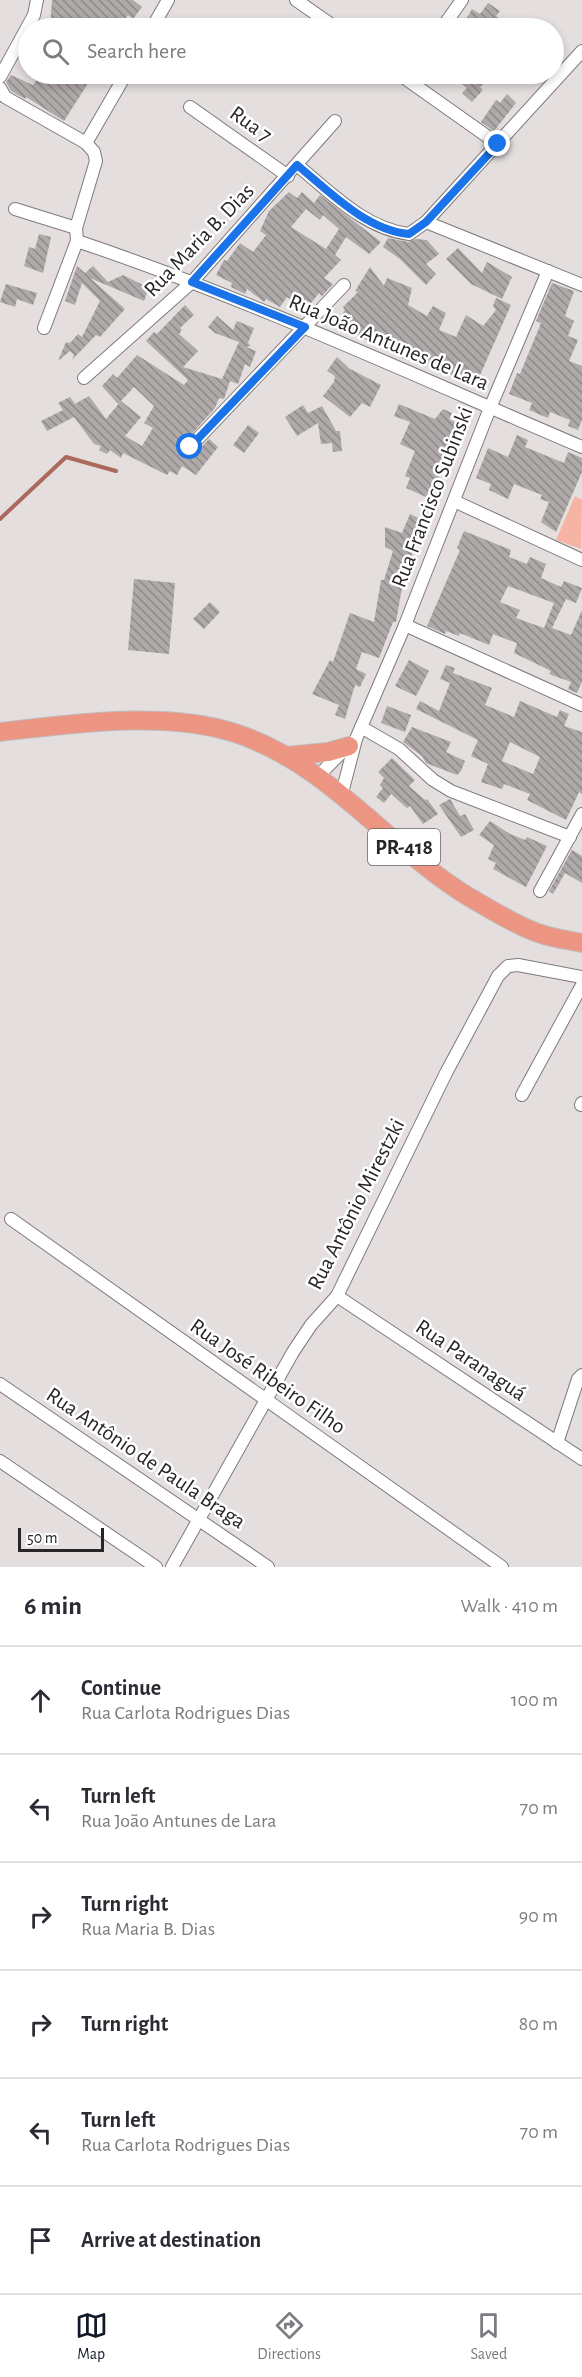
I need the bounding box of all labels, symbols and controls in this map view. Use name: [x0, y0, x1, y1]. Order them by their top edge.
search box: [18, 18, 564, 84]
icon: search: [39, 35, 72, 68]
text: Search here: [87, 40, 186, 62]
street label: Rua 7: [226, 102, 276, 146]
route end: [484, 130, 510, 156]
street label: Rua Maria B. Dias: [140, 179, 258, 301]
street label: Rua João Antunes de Lara: [286, 290, 492, 394]
street label: Rua Francisco Subinski: [387, 404, 477, 590]
route start: [176, 433, 202, 459]
road number: PR-418: [368, 829, 440, 865]
street label: Rua Antônio Mirestzki: [303, 1115, 409, 1293]
street label: Rua José Ribeiro Filho: [186, 1314, 350, 1438]
street label: Rua Paranaguá: [412, 1315, 530, 1405]
street label: Rua Antônio de Paula Braga: [42, 1383, 250, 1533]
scale bar: [18, 1525, 104, 1552]
text: 50 m: [27, 1530, 58, 1546]
text: 6 min: [24, 1593, 82, 1619]
text: Walk · 410 m: [460, 1596, 558, 1616]
text: Continue: [81, 1677, 161, 1699]
icon: ahead: [24, 1684, 57, 1717]
text: 100 m: [511, 1690, 558, 1710]
text: Rua Carlota Rodrigues Dias: [81, 1703, 290, 1723]
text: Turn left: [81, 1785, 155, 1807]
icon: left: [24, 1792, 57, 1825]
text: 70 m: [520, 1798, 558, 1818]
text: Rua João Antunes de Lara: [81, 1811, 276, 1831]
text: Turn right: [81, 1893, 168, 1915]
icon: right: [24, 1900, 57, 1933]
text: 90 m: [519, 1906, 558, 1926]
text: Rua Maria B. Dias: [81, 1919, 215, 1939]
icon: right: [24, 2008, 57, 2041]
text: Turn right: [81, 2013, 168, 2035]
text: 80 m: [519, 2014, 558, 2034]
text: Turn left: [81, 2109, 155, 2131]
icon: left: [24, 2116, 57, 2149]
text: 70 m: [520, 2122, 558, 2142]
text: Rua Carlota Rodrigues Dias: [81, 2135, 290, 2155]
icon: arrive: [24, 2224, 57, 2257]
text: Arrive at destination: [81, 2229, 261, 2251]
tab: Map: [75, 2309, 108, 2364]
tab: Directions: [257, 2309, 321, 2364]
tab: Saved: [471, 2309, 507, 2364]

